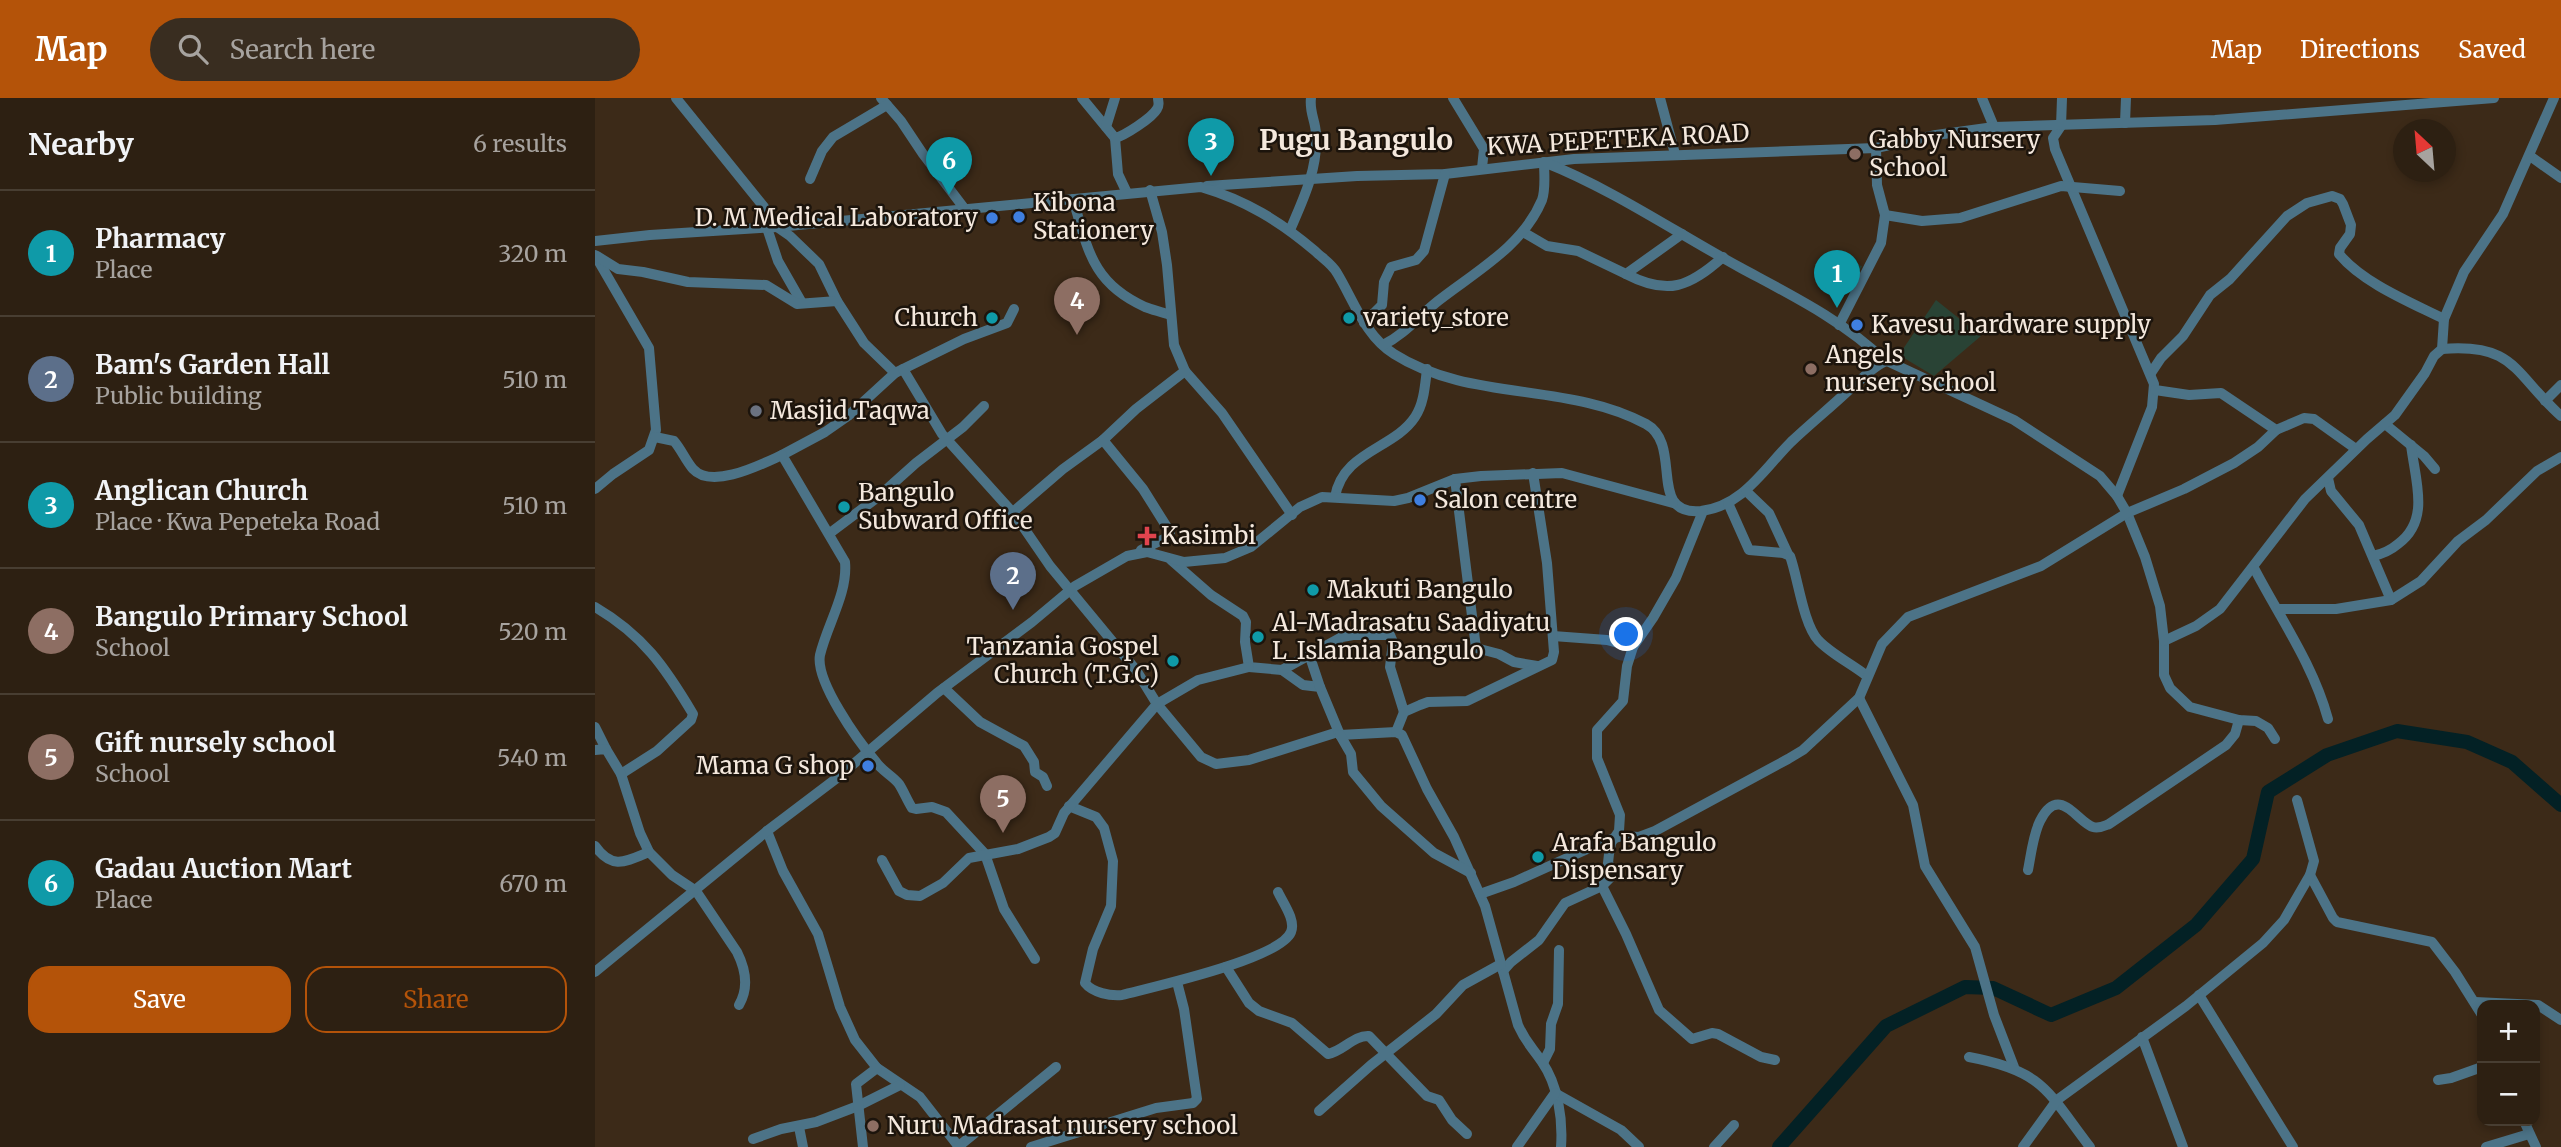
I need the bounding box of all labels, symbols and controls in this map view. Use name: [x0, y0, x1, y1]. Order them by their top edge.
search box: [150, 18, 640, 81]
text: Map: [35, 29, 108, 70]
icon: search: [174, 30, 212, 68]
text: Search here: [230, 33, 375, 66]
text: Map: [2211, 34, 2262, 65]
text: Directions: [2300, 34, 2420, 65]
text: Saved: [2458, 34, 2526, 65]
street label: KWA PEPETEKA ROAD: [1486, 117, 1750, 162]
pin: 3: [1188, 118, 1234, 176]
north arrow: [2393, 119, 2456, 182]
district label: Pugu Bangulo: [1259, 122, 1453, 158]
place label: Gabby Nursery School: [1869, 124, 2040, 183]
text: Nearby: [28, 125, 134, 163]
text: 6 results: [473, 129, 567, 158]
pin: 6: [926, 137, 972, 195]
marker: Gabby Nursery School: [1847, 146, 1863, 162]
place label: Kibona Stationery: [1033, 187, 1154, 246]
place label: D. M Medical Laboratory: [695, 202, 978, 233]
marker: Kibona Stationery: [1011, 209, 1027, 225]
marker: D. M Medical Laboratory: [984, 210, 1000, 226]
text: Pharmacy: [95, 222, 226, 255]
text: 1: [46, 239, 56, 268]
text: 320 m: [498, 239, 567, 268]
pin: 1: [1814, 250, 1860, 308]
text: Place: [95, 255, 152, 284]
pin: 4: [1054, 277, 1100, 335]
place label: Church: [894, 302, 978, 333]
place label: variety_store: [1362, 302, 1509, 333]
place label: Kavesu hardware supply: [1871, 309, 2151, 340]
marker: Church: [984, 310, 1000, 326]
marker: variety_store: [1341, 310, 1357, 326]
marker: Kavesu hardware supply: [1849, 317, 1865, 333]
place label: Angels nursery school: [1824, 339, 1996, 398]
text: Bam's Garden Hall: [95, 348, 330, 381]
marker: Angels nursery school: [1803, 361, 1819, 377]
text: 2: [44, 365, 58, 394]
text: 510 m: [502, 365, 567, 394]
text: Public building: [95, 381, 262, 410]
place label: Masjid Taqwa: [770, 395, 930, 426]
marker: Masjid Taqwa: [748, 403, 764, 419]
text: Anglican Church: [95, 474, 308, 507]
place label: Bangulo Subward Office: [858, 477, 1033, 536]
place label: Salon centre: [1434, 484, 1577, 515]
text: 3: [44, 491, 58, 520]
text: 510 m: [502, 491, 567, 520]
marker: Salon centre: [1412, 492, 1428, 508]
marker: Bangulo Subward Office: [836, 499, 852, 515]
text: Place · Kwa Pepeteka Road: [95, 507, 380, 536]
place label: Kasimbi: [1161, 520, 1256, 551]
marker: Kasimbi: [1139, 528, 1155, 544]
pin: 2: [990, 552, 1036, 610]
place label: Makuti Bangulo: [1327, 574, 1513, 605]
marker: Makuti Bangulo: [1305, 582, 1321, 598]
text: Bangulo Primary School: [95, 600, 408, 633]
place label: Al-Madrasatu Saadiyatu L_Islamia Bangulo: [1271, 607, 1550, 666]
text: 4: [44, 617, 58, 646]
text: 520 m: [498, 617, 567, 646]
your location: [1609, 617, 1643, 651]
marker: Al-Madrasatu Saadiyatu L_Islamia Bangulo: [1250, 629, 1266, 645]
place label: Tanzania Gospel Church (T.G.C): [966, 631, 1159, 690]
text: School: [95, 633, 170, 662]
marker: Tanzania Gospel Church (T.G.C): [1165, 653, 1181, 669]
text: Gift nursely school: [95, 726, 336, 759]
text: 5: [44, 743, 58, 772]
text: 540 m: [497, 743, 567, 772]
place label: Mama G shop: [696, 750, 854, 781]
marker: Mama G shop: [860, 758, 876, 774]
text: School: [95, 759, 170, 788]
pin: 5: [980, 775, 1026, 833]
place label: Arafa Bangulo Dispensary: [1551, 827, 1716, 886]
marker: Arafa Bangulo Dispensary: [1530, 849, 1546, 865]
text: Gadau Auction Mart: [95, 852, 352, 885]
text: 6: [44, 869, 58, 898]
text: 670 m: [499, 869, 567, 898]
text: Place: [95, 885, 152, 914]
button: Save: [28, 966, 291, 1033]
button: Share: [305, 966, 567, 1033]
map controls: [2477, 1000, 2540, 1126]
button: +: [2477, 1000, 2540, 1063]
button: −: [2477, 1063, 2540, 1126]
place label: Nuru Madrasat nursery school: [887, 1110, 1238, 1141]
marker: Nuru Madrasat nursery school: [865, 1118, 881, 1134]

